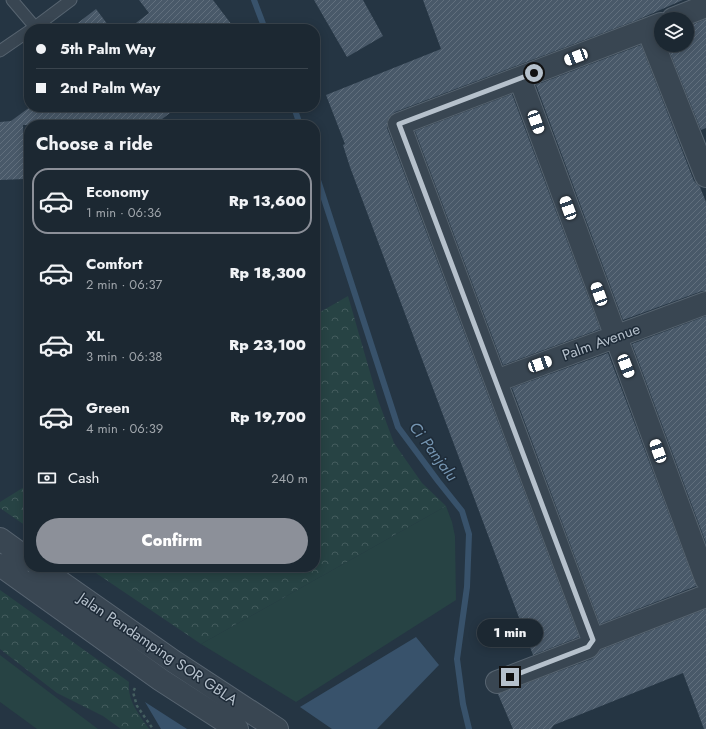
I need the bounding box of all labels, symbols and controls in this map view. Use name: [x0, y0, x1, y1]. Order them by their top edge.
map controls: [654, 12, 694, 52]
button: layers: [654, 12, 694, 52]
text: 5th Palm Way: [60, 38, 156, 60]
car: [563, 47, 589, 67]
route start: [525, 64, 543, 82]
text: 2nd Palm Way: [60, 77, 160, 99]
car: [526, 109, 546, 135]
text: Choose a ride: [36, 131, 153, 157]
text: Economy: [86, 181, 149, 203]
icon: car: [38, 183, 74, 219]
text: Rp 13,600: [229, 190, 306, 212]
car: [558, 195, 578, 221]
text: 1 min · 06:36: [86, 203, 162, 222]
text: Comfort: [86, 253, 143, 275]
icon: car: [38, 255, 74, 291]
text: Rp 18,300: [229, 262, 306, 284]
text: 2 min · 06:37: [86, 275, 162, 294]
car: [589, 281, 609, 307]
street label: Palm Avenue: [559, 318, 643, 366]
text: XL: [86, 325, 104, 347]
icon: car: [38, 327, 74, 363]
text: Rp 23,100: [229, 334, 306, 356]
text: 3 min · 06:38: [86, 347, 162, 366]
car: [616, 353, 636, 379]
car: [527, 354, 553, 374]
text: Green: [86, 397, 130, 419]
icon: car: [38, 399, 74, 435]
text: Rp 19,700: [230, 406, 306, 428]
water label: Ci Panjalu: [404, 417, 464, 486]
text: 4 min · 06:39: [86, 419, 163, 438]
car: [648, 438, 668, 464]
icon: cash: [36, 467, 58, 489]
text: Cash: [68, 467, 99, 489]
text: 240 m: [271, 469, 308, 488]
button: Confirm: [36, 518, 308, 564]
street label: Jalan Pendamping SOR GBLA: [72, 586, 242, 711]
callout: 1 min: [477, 619, 543, 647]
text: 1 min: [494, 623, 526, 642]
route end: [501, 668, 519, 686]

